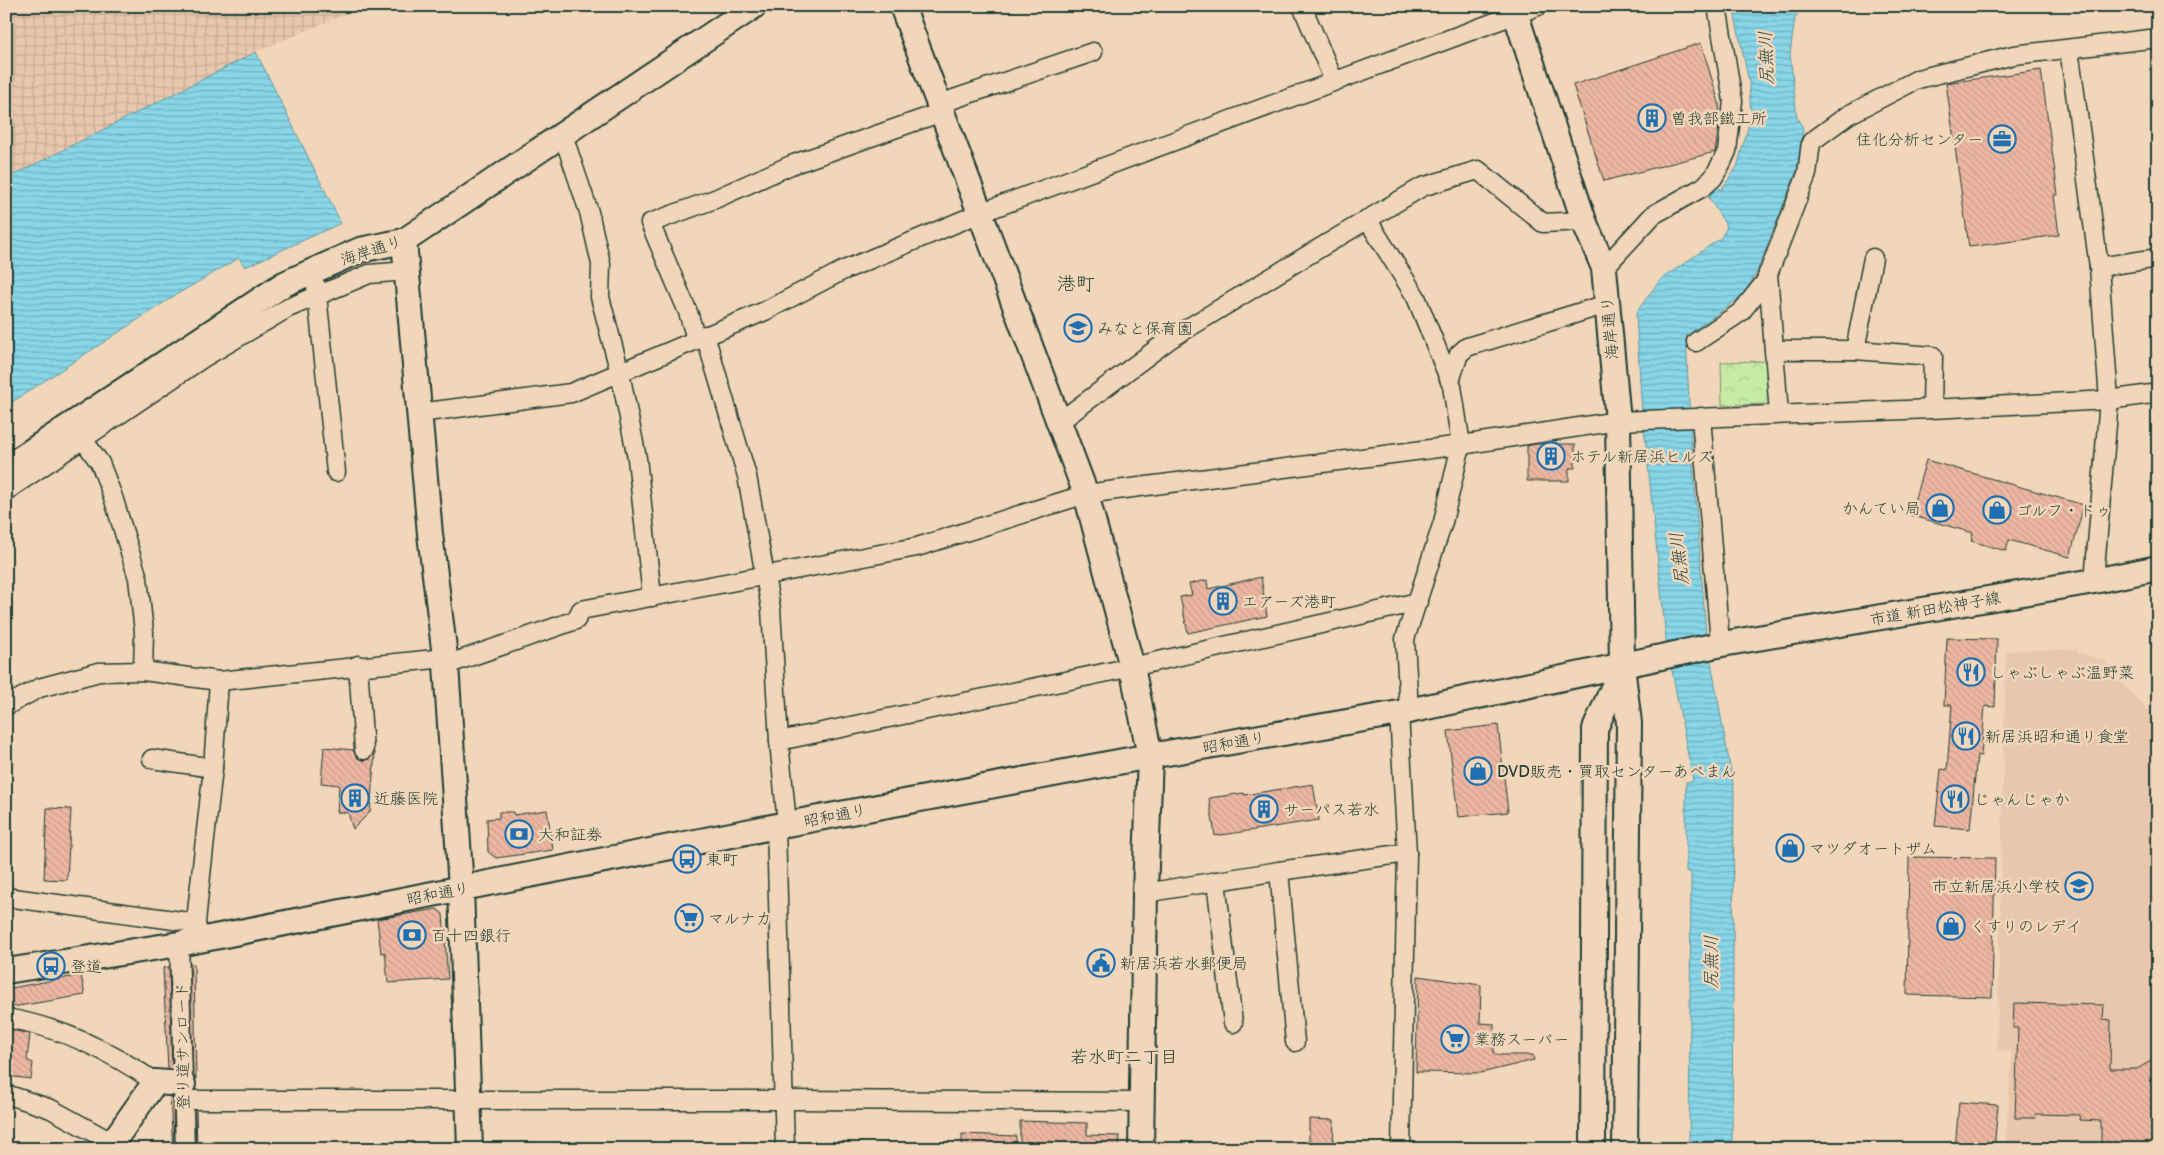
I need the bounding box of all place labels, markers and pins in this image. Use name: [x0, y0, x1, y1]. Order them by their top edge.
building icon: 曽我部鐵工所: [1637, 103, 1667, 133]
place label: 曽我部鐵工所: [1671, 110, 1767, 129]
office icon: 住化分析センター: [1987, 124, 2017, 154]
place label: 住化分析センター: [1856, 131, 1983, 150]
school or university icon: みなと保育園: [1063, 313, 1093, 343]
place label: みなと保育園: [1097, 320, 1193, 339]
building icon: ホテル新居浜ヒルズ: [1536, 441, 1566, 471]
place label: ホテル新居浜ヒルズ: [1570, 448, 1713, 467]
shop icon: かんてい局: [1925, 493, 1955, 523]
shop icon: ゴルフ・ドゥ: [1982, 495, 2012, 525]
place label: かんてい局: [1842, 500, 1921, 519]
place label: ゴルフ・ドゥ: [2016, 502, 2111, 521]
building icon: エアーズ港町: [1208, 586, 1238, 616]
place label: エアーズ港町: [1242, 593, 1336, 612]
restaurant icon: しゃぶしゃぶ温野菜: [1956, 657, 1986, 687]
place label: しゃぶしゃぶ温野菜: [1990, 664, 2134, 683]
restaurant icon: 新居浜昭和通り食堂: [1951, 721, 1981, 751]
place label: 新居浜昭和通り食堂: [1985, 728, 2129, 747]
shop icon: DVD販売・買取センターあべまん: [1463, 756, 1493, 786]
place label: DVD販売・買取センターあべまん: [1497, 763, 1737, 782]
building icon: 近藤医院: [340, 783, 370, 813]
restaurant icon: じゃんじゃか: [1940, 784, 1970, 814]
place label: 近藤医院: [374, 790, 438, 809]
place label: じゃんじゃか: [1974, 791, 2070, 810]
building icon: サーパス若水: [1249, 794, 1279, 824]
place label: サーパス若水: [1283, 801, 1379, 820]
bank icon: 大和証券: [504, 819, 534, 849]
place label: 大和証券: [538, 826, 602, 845]
shop icon: マツダオートザム: [1775, 833, 1805, 863]
place label: マツダオートザム: [1809, 840, 1937, 859]
bus stop icon: 東町: [672, 844, 702, 874]
place label: 東町: [706, 851, 738, 870]
school or university icon: 市立新居浜小学校: [2064, 871, 2094, 901]
place label: 市立新居浜小学校: [1932, 878, 2060, 897]
supermarket icon: マルナカ: [674, 903, 704, 933]
place label: マルナカ: [708, 910, 772, 929]
shop icon: くすりのレデイ: [1936, 911, 1966, 941]
place label: くすりのレデイ: [1970, 918, 2081, 937]
bank icon: 百十四銀行: [397, 920, 427, 950]
place label: 百十四銀行: [431, 927, 511, 946]
public building icon: 新居浜若水郵便局: [1086, 948, 1116, 978]
bus stop icon: 登道: [36, 951, 66, 981]
place label: 新居浜若水郵便局: [1120, 955, 1248, 974]
place label: 登道: [70, 958, 102, 977]
supermarket icon: 業務スーパー: [1440, 1024, 1470, 1054]
place label: 業務スーパー: [1474, 1031, 1569, 1050]

